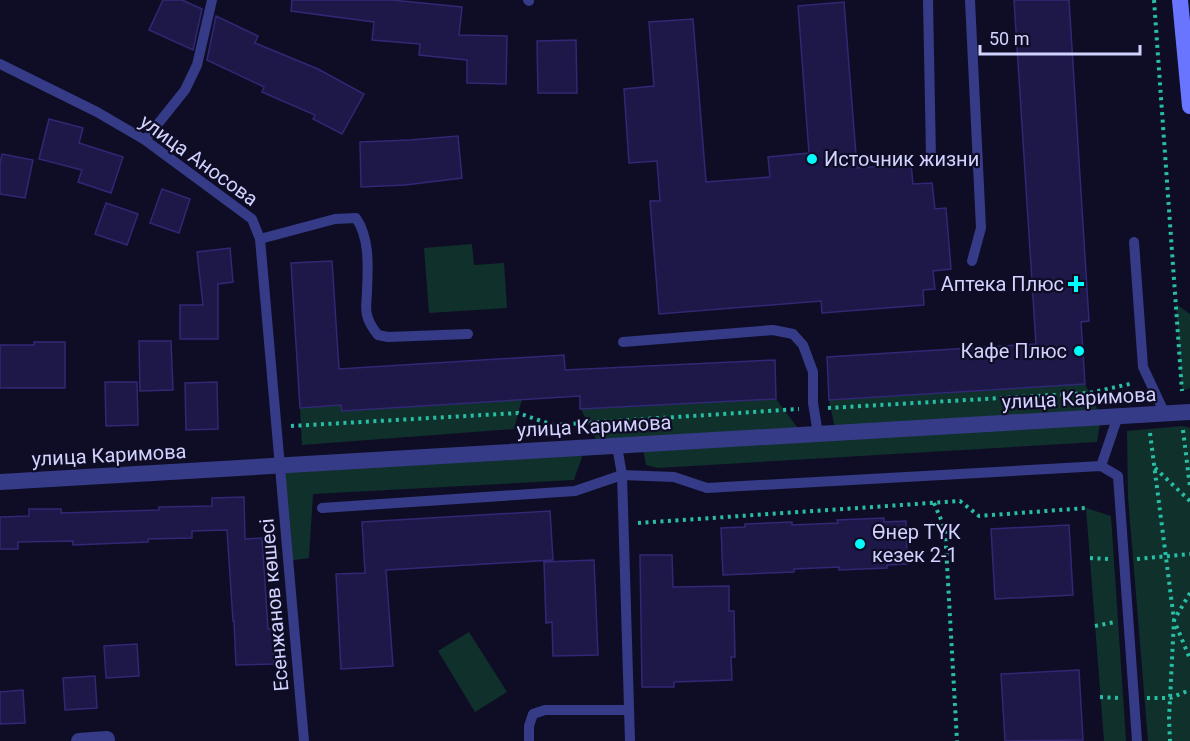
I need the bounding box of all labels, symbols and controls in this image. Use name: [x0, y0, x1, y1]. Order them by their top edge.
scale bar: [980, 18, 1140, 56]
text: 50 m: [989, 28, 1029, 49]
street label: улица Аносова: [135, 109, 263, 211]
place label: Источник жизни: [824, 147, 979, 171]
marker: Источник жизни: [805, 152, 819, 166]
place label: Аптека Плюс: [941, 272, 1064, 296]
marker: Аптека Плюс: [1069, 277, 1083, 291]
place label: Кафе Плюс: [961, 339, 1067, 363]
marker: Кафе Плюс: [1072, 344, 1086, 358]
street label: улица Каримова: [1001, 382, 1157, 414]
street label: улица Каримова: [516, 410, 672, 442]
street label: улица Каримова: [31, 439, 187, 471]
street label: Есенжанов көшесі: [254, 518, 294, 692]
place label: Өнер ТҮК кезек 2-1: [872, 520, 961, 567]
marker: Өнер ТҮК кезек 2-1: [853, 537, 867, 551]

